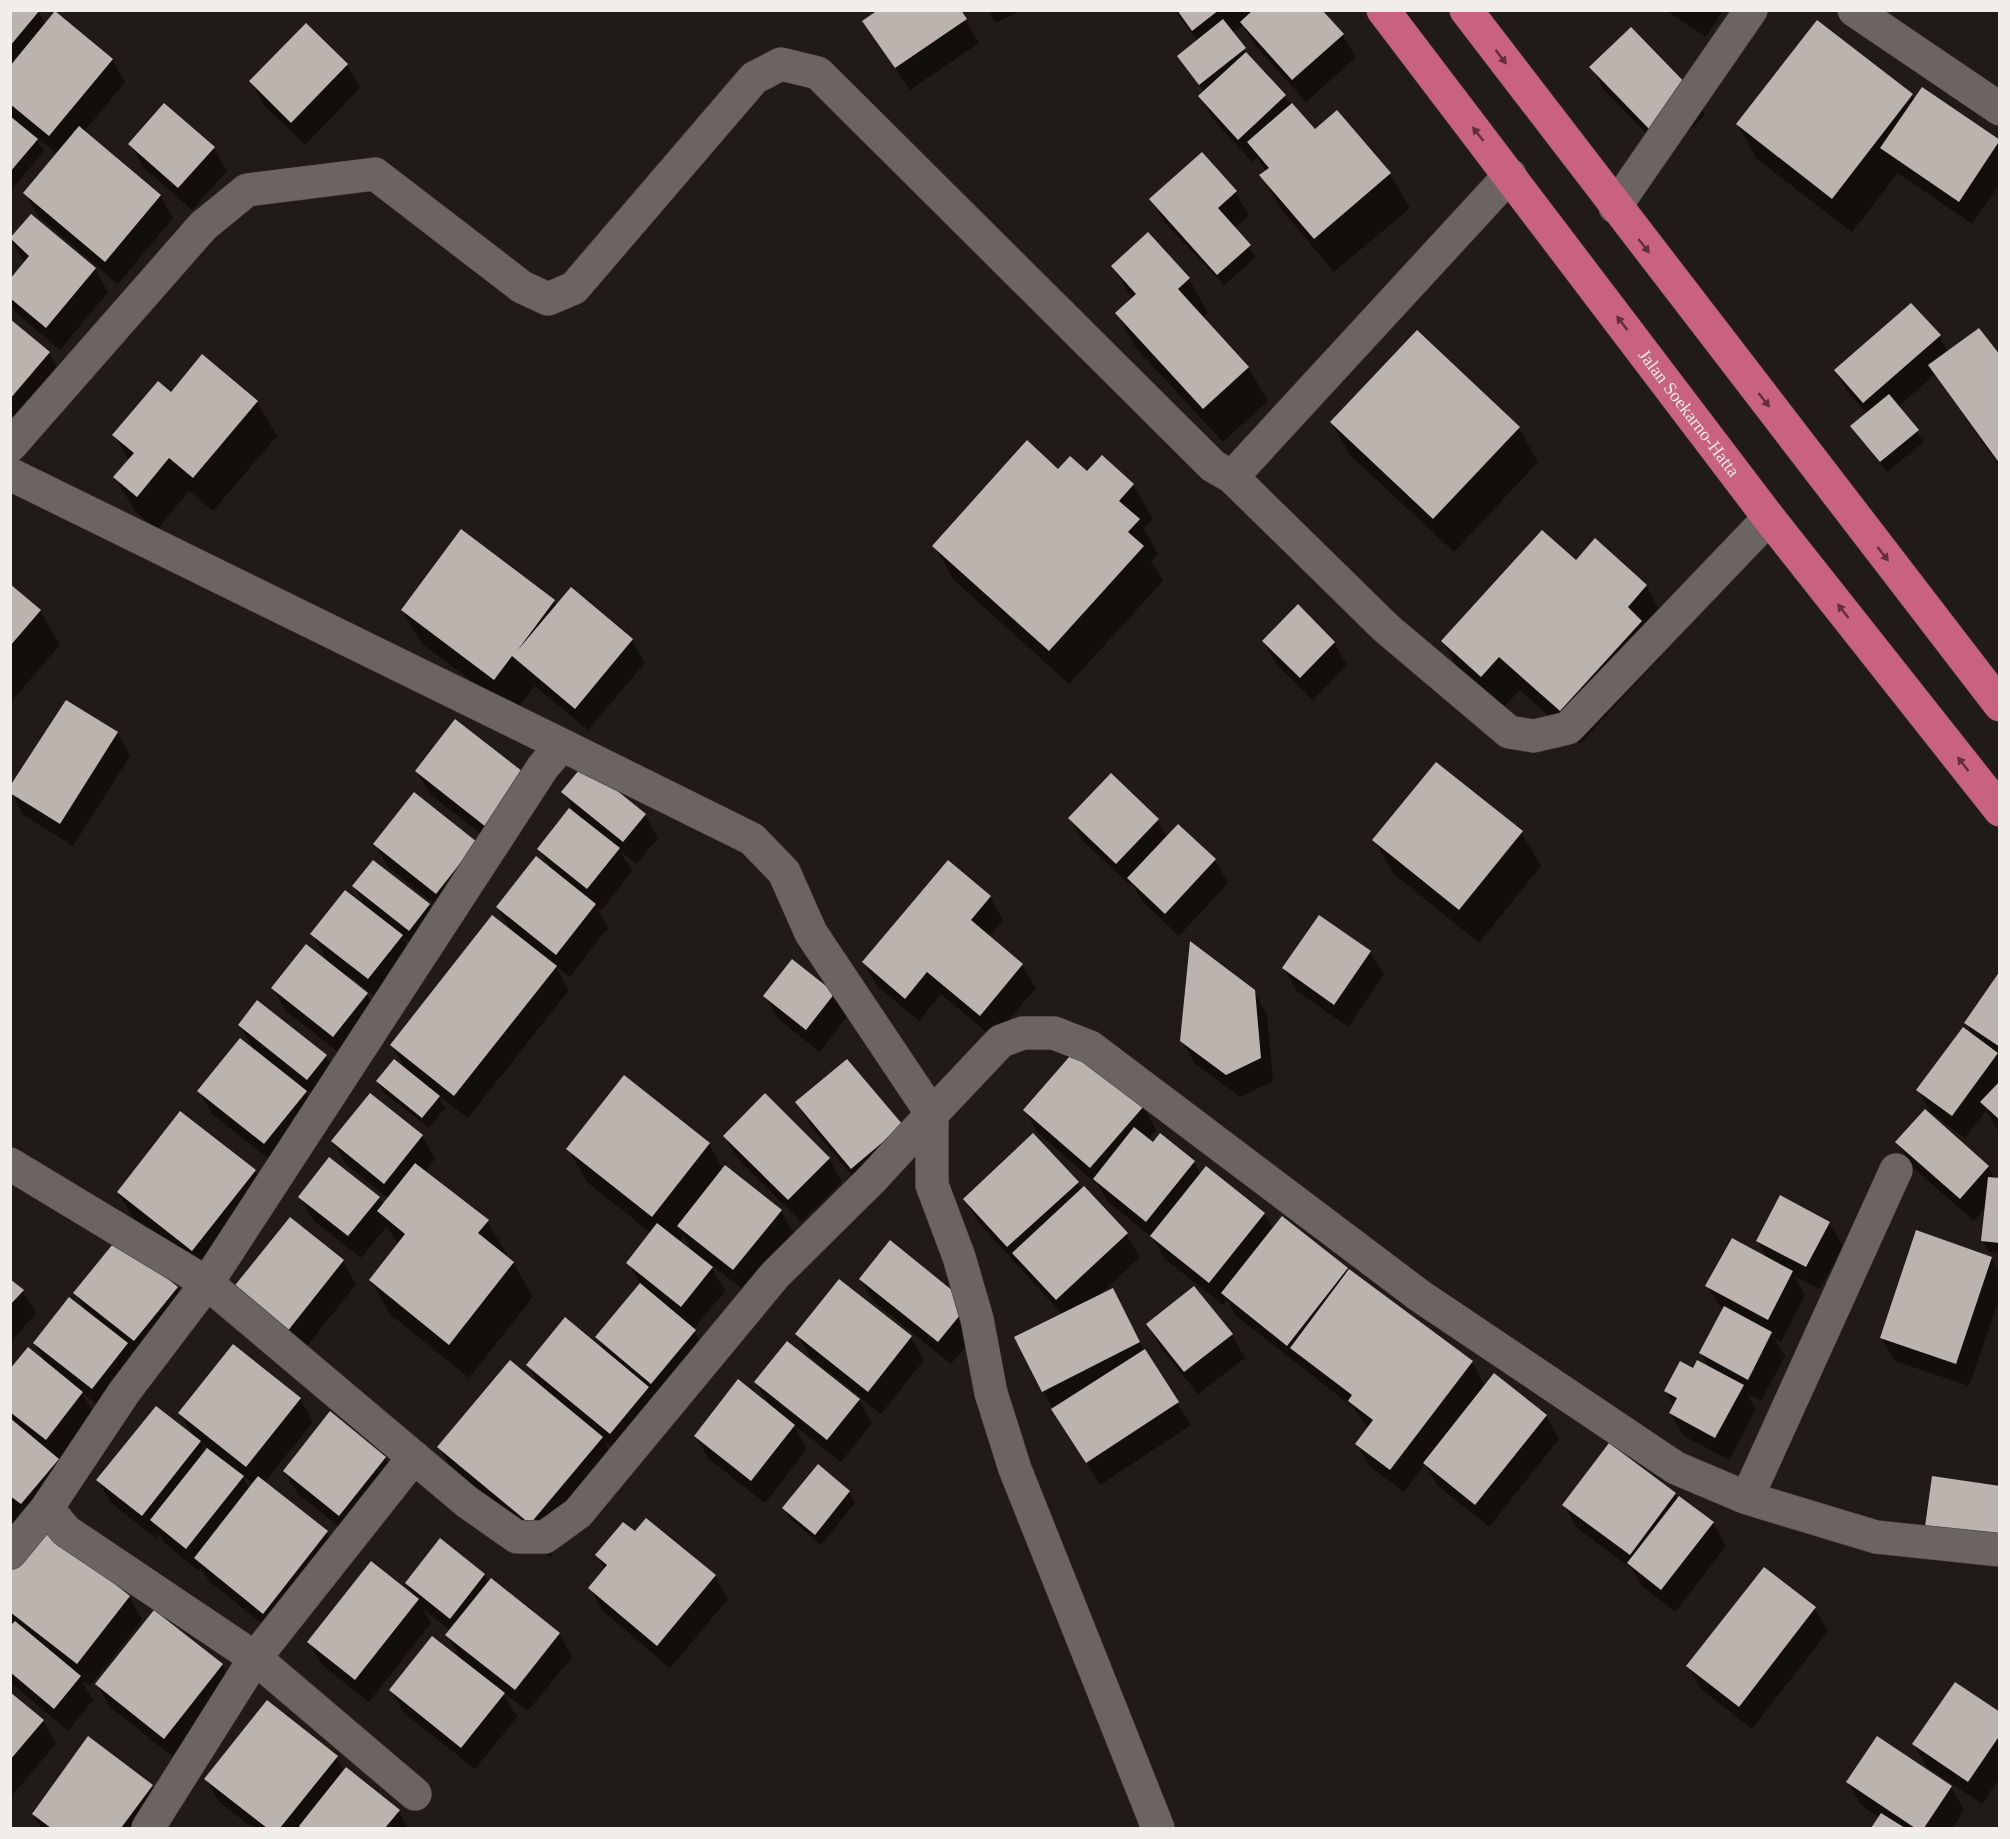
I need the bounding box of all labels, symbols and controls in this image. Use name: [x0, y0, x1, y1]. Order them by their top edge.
one-way arrow: [1495, 50, 1507, 65]
one-way arrow: [1472, 126, 1485, 142]
one-way arrow: [1638, 238, 1651, 254]
one-way arrow: [1616, 315, 1628, 330]
street label: Jalan Soekarno-Hatta: [1634, 345, 1744, 480]
one-way arrow: [1757, 392, 1770, 408]
one-way arrow: [1877, 547, 1889, 562]
one-way arrow: [1836, 603, 1849, 619]
one-way arrow: [1957, 756, 1970, 772]

